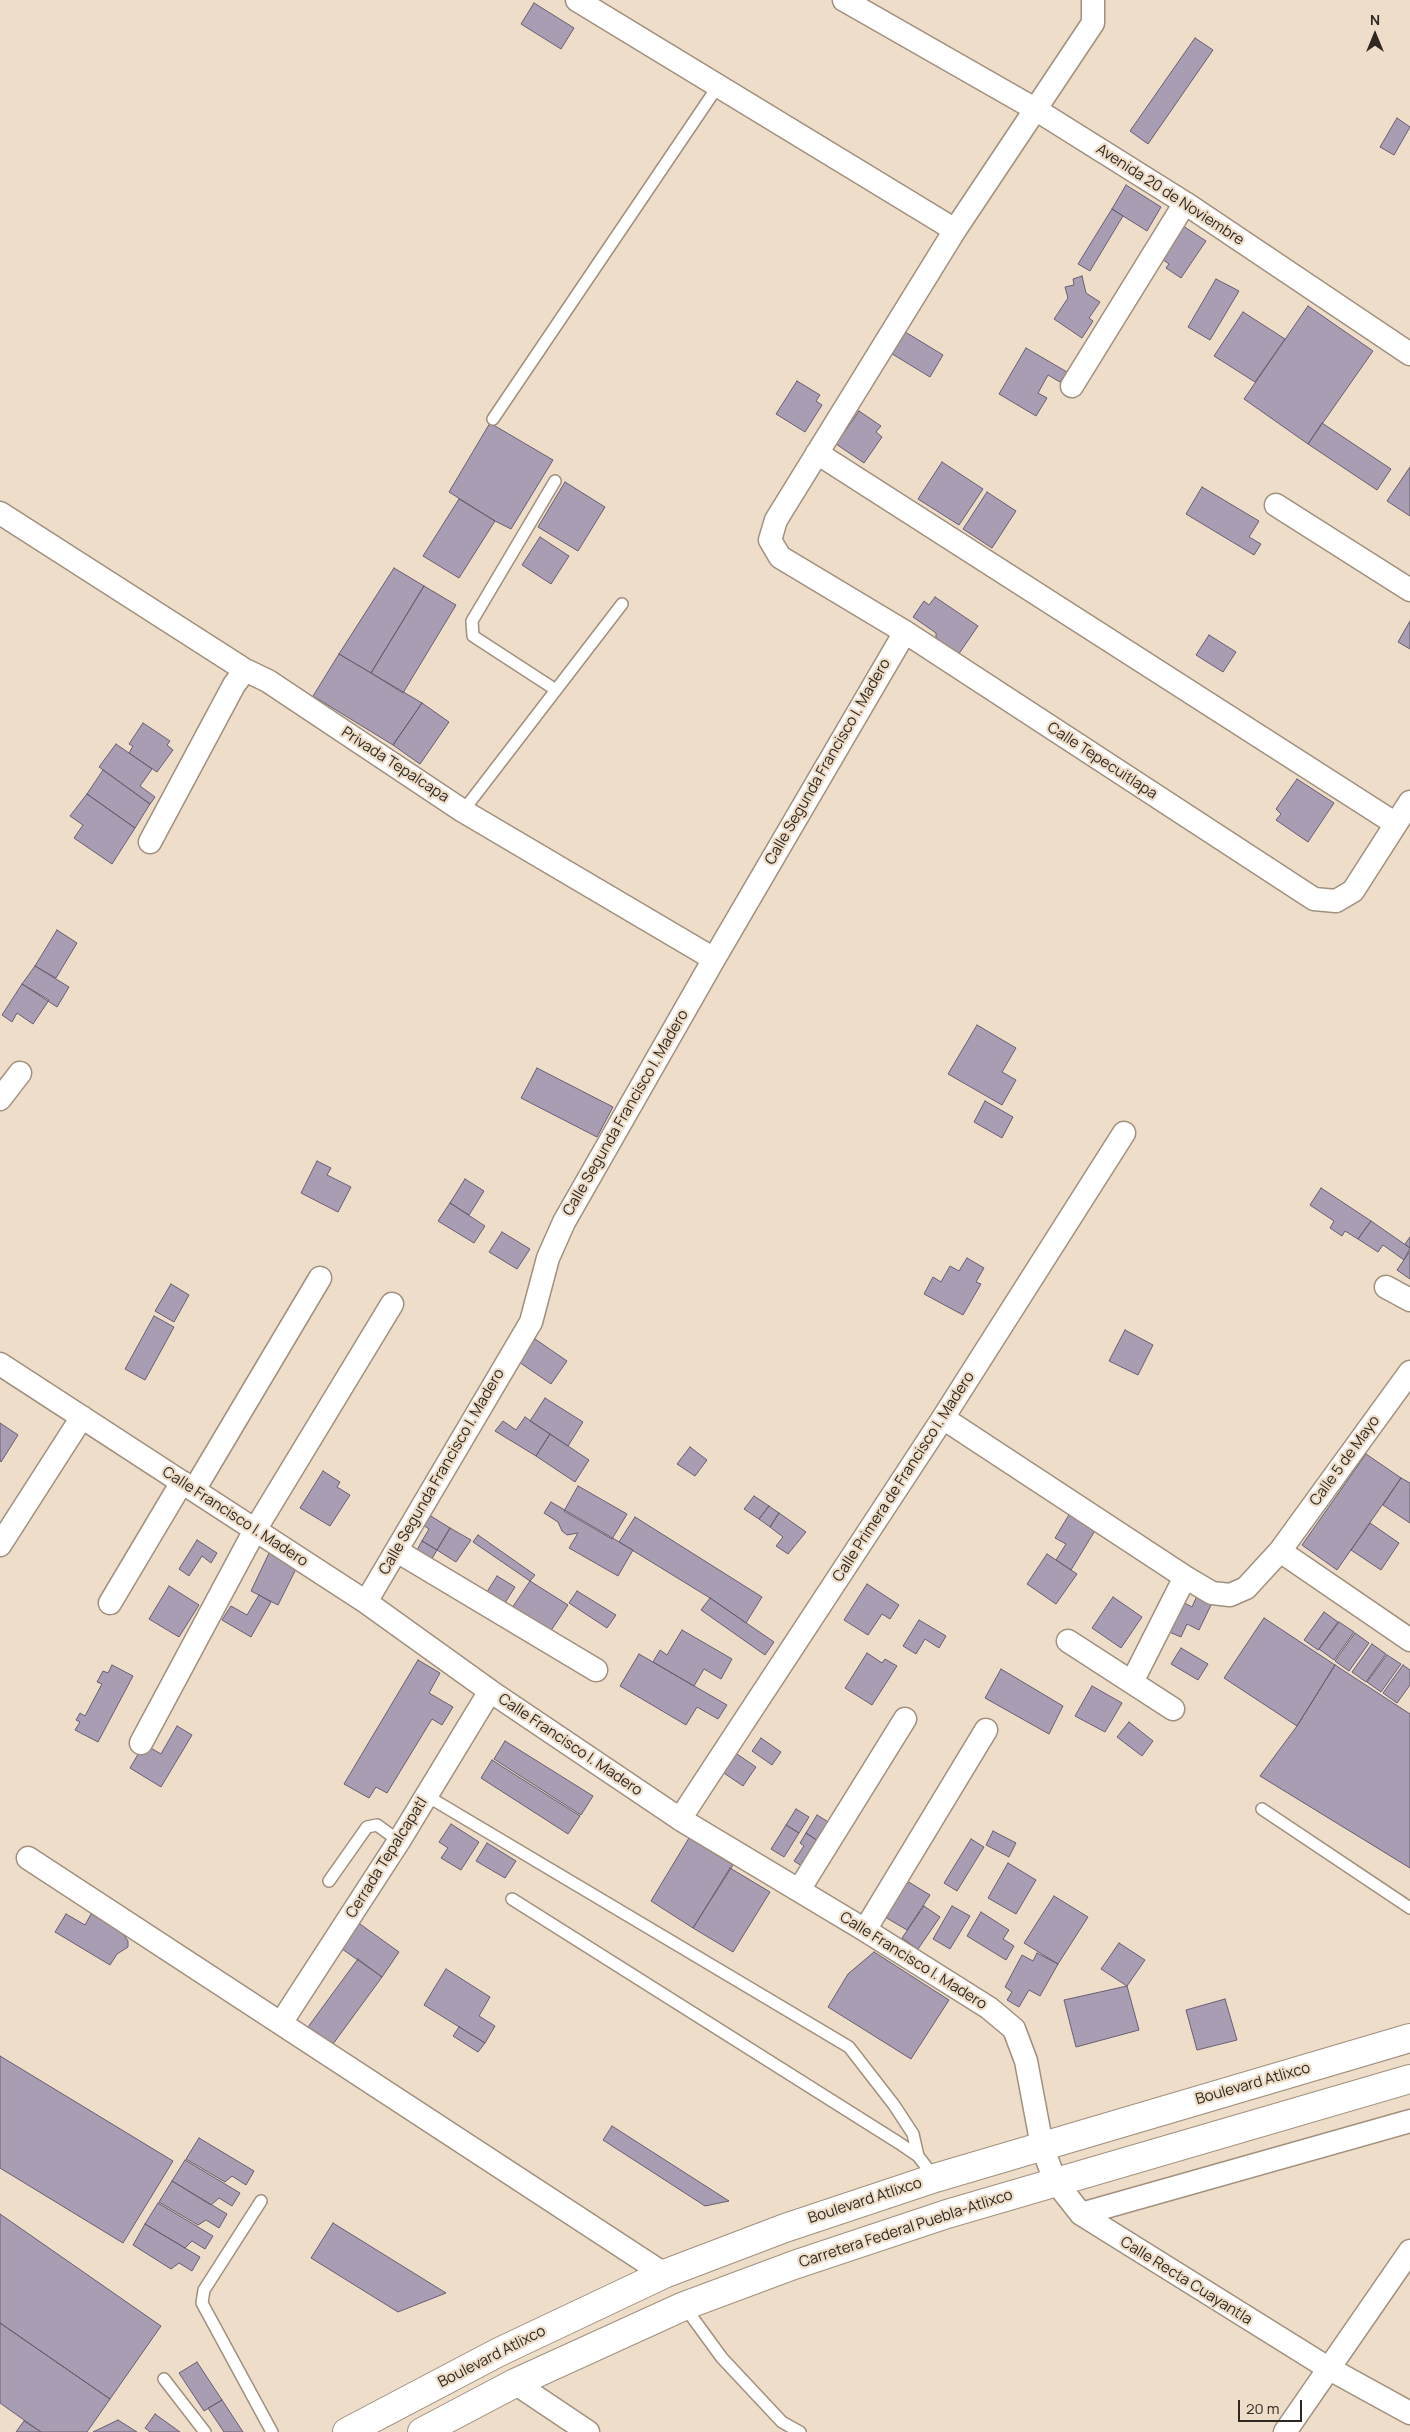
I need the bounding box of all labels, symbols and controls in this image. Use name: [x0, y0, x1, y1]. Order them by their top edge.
north arrow: [1350, 10, 1400, 60]
text: N: [1370, 10, 1380, 29]
street label: Avenida 20 de Noviembre: [1093, 140, 1247, 250]
street label: Calle Segunda Francisco I. Madero: [761, 656, 895, 868]
street label: Calle Tepecuitlapa: [1044, 719, 1160, 803]
street label: Privada Tepalcapa: [338, 724, 452, 806]
street label: Calle Segunda Francisco I. Madero: [559, 1007, 693, 1219]
street label: Calle Segunda Francisco I. Madero: [375, 1366, 509, 1578]
street label: Calle Primera de Francisco I. Madero: [829, 1369, 979, 1585]
street label: Calle 5 de Mayo: [1306, 1412, 1384, 1510]
street label: Calle Francisco I. Madero: [159, 1463, 311, 1571]
street label: Calle Francisco I. Madero: [494, 1690, 646, 1800]
street label: Cerrada Tepalcapatl: [343, 1794, 431, 1922]
street label: Calle Francisco I. Madero: [836, 1908, 990, 2014]
street label: Boulevard Atlixco: [1194, 2059, 1312, 2109]
street label: Boulevard Atlixco: [806, 2174, 924, 2228]
street label: Carretera Federal Puebla-Atlixco: [797, 2186, 1015, 2272]
street label: Calle Recta Cuayantla: [1117, 2233, 1255, 2329]
street label: Boulevard Atlixco: [435, 2322, 549, 2392]
scale bar: [1240, 2390, 1304, 2422]
text: 20 m: [1246, 2398, 1279, 2419]

